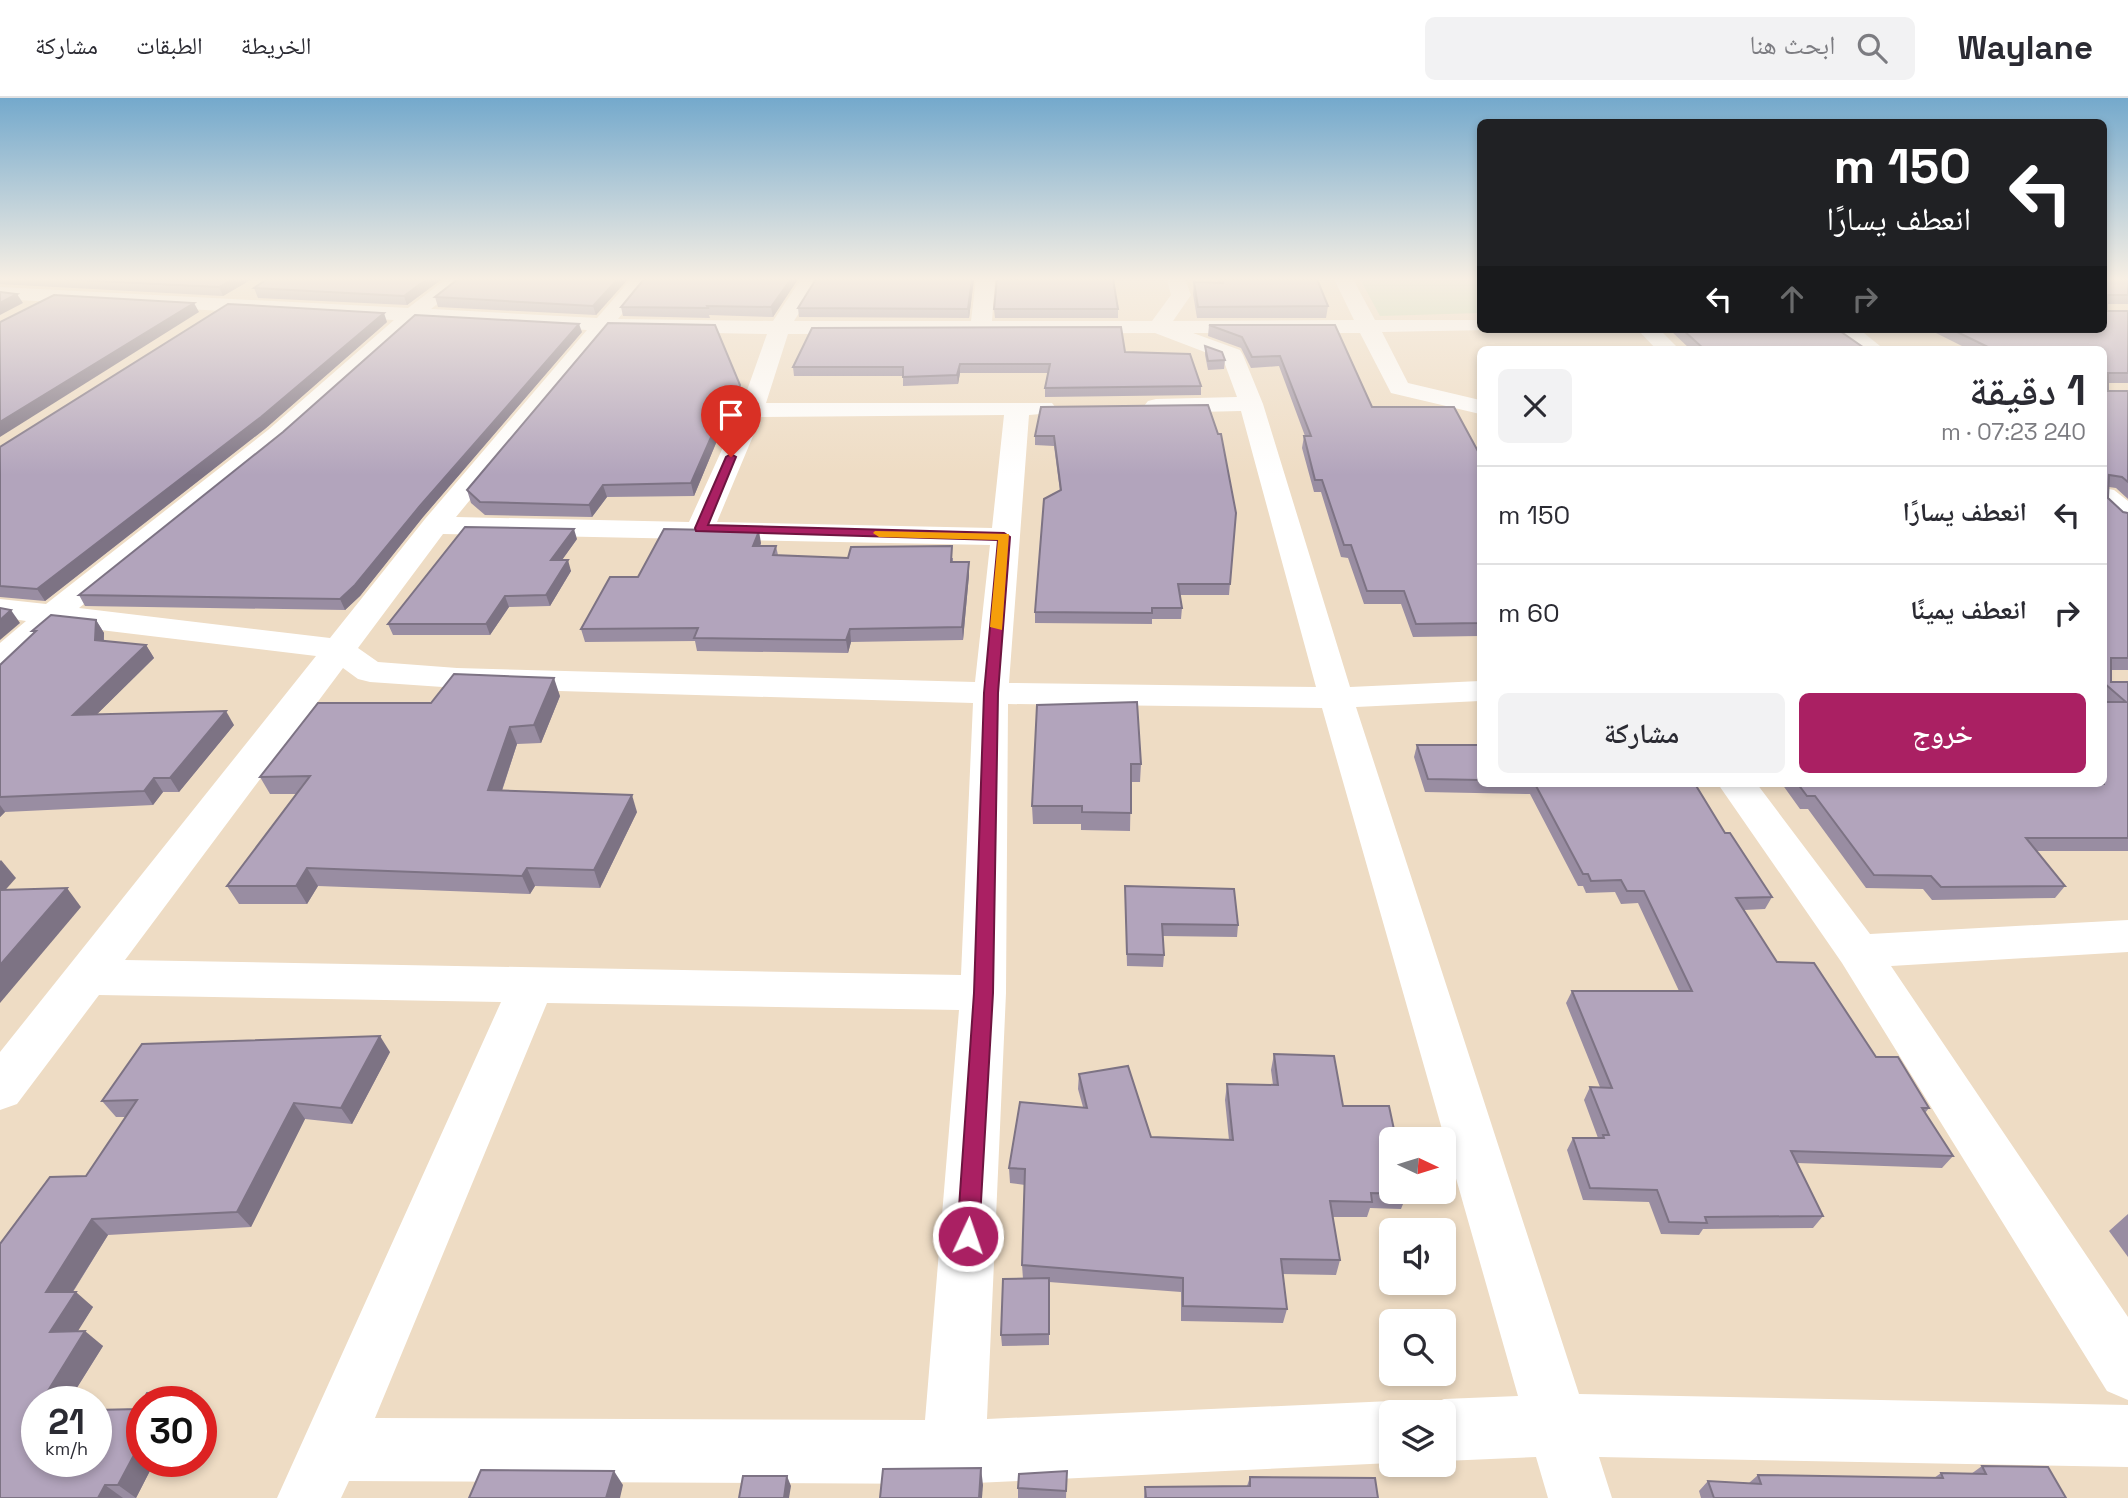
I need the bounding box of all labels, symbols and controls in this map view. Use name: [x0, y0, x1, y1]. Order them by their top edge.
search box: [1425, 17, 1915, 80]
text: Waylane: [1957, 27, 2093, 69]
text: ابحث هنا: [1749, 28, 1835, 62]
icon: search: [1853, 29, 1891, 67]
text: مشاركة: [35, 30, 98, 61]
text: الطبقات: [136, 30, 203, 61]
text: الخريطة: [241, 30, 311, 61]
text: 150 m: [1833, 135, 1971, 197]
icon: left: [1995, 147, 2086, 238]
text: انعطف يسارًا: [1827, 199, 1971, 239]
icon: left: [1700, 280, 1738, 318]
icon: ahead: [1773, 280, 1811, 318]
icon: right: [1846, 280, 1884, 318]
text: 1 دقيقة: [1969, 364, 2086, 417]
button: close: [1498, 369, 1572, 443]
pin: [701, 385, 761, 457]
icon: arrive: [712, 396, 750, 434]
text: 240 m · 07:23: [1941, 417, 2086, 447]
text: انعطف يسارًا: [1903, 495, 2027, 529]
icon: left: [2048, 496, 2086, 534]
text: 150 m: [1498, 498, 1570, 532]
text: انعطف يمينًا: [1910, 593, 2027, 627]
icon: right: [2048, 594, 2086, 632]
text: 60 m: [1498, 596, 1560, 630]
button: مشاركة: [1498, 693, 1785, 773]
button: خروج: [1799, 693, 2086, 773]
north arrow: [1379, 1127, 1456, 1204]
map controls: [1379, 1127, 1456, 1477]
position arrow: [931, 1199, 1005, 1273]
button: sound: [1379, 1218, 1456, 1295]
button: search: [1379, 1309, 1456, 1386]
speed limit sign: 30: [126, 1386, 217, 1477]
text: 21: [48, 1400, 85, 1444]
button: layers: [1379, 1400, 1456, 1477]
text: km/h: [45, 1437, 88, 1460]

